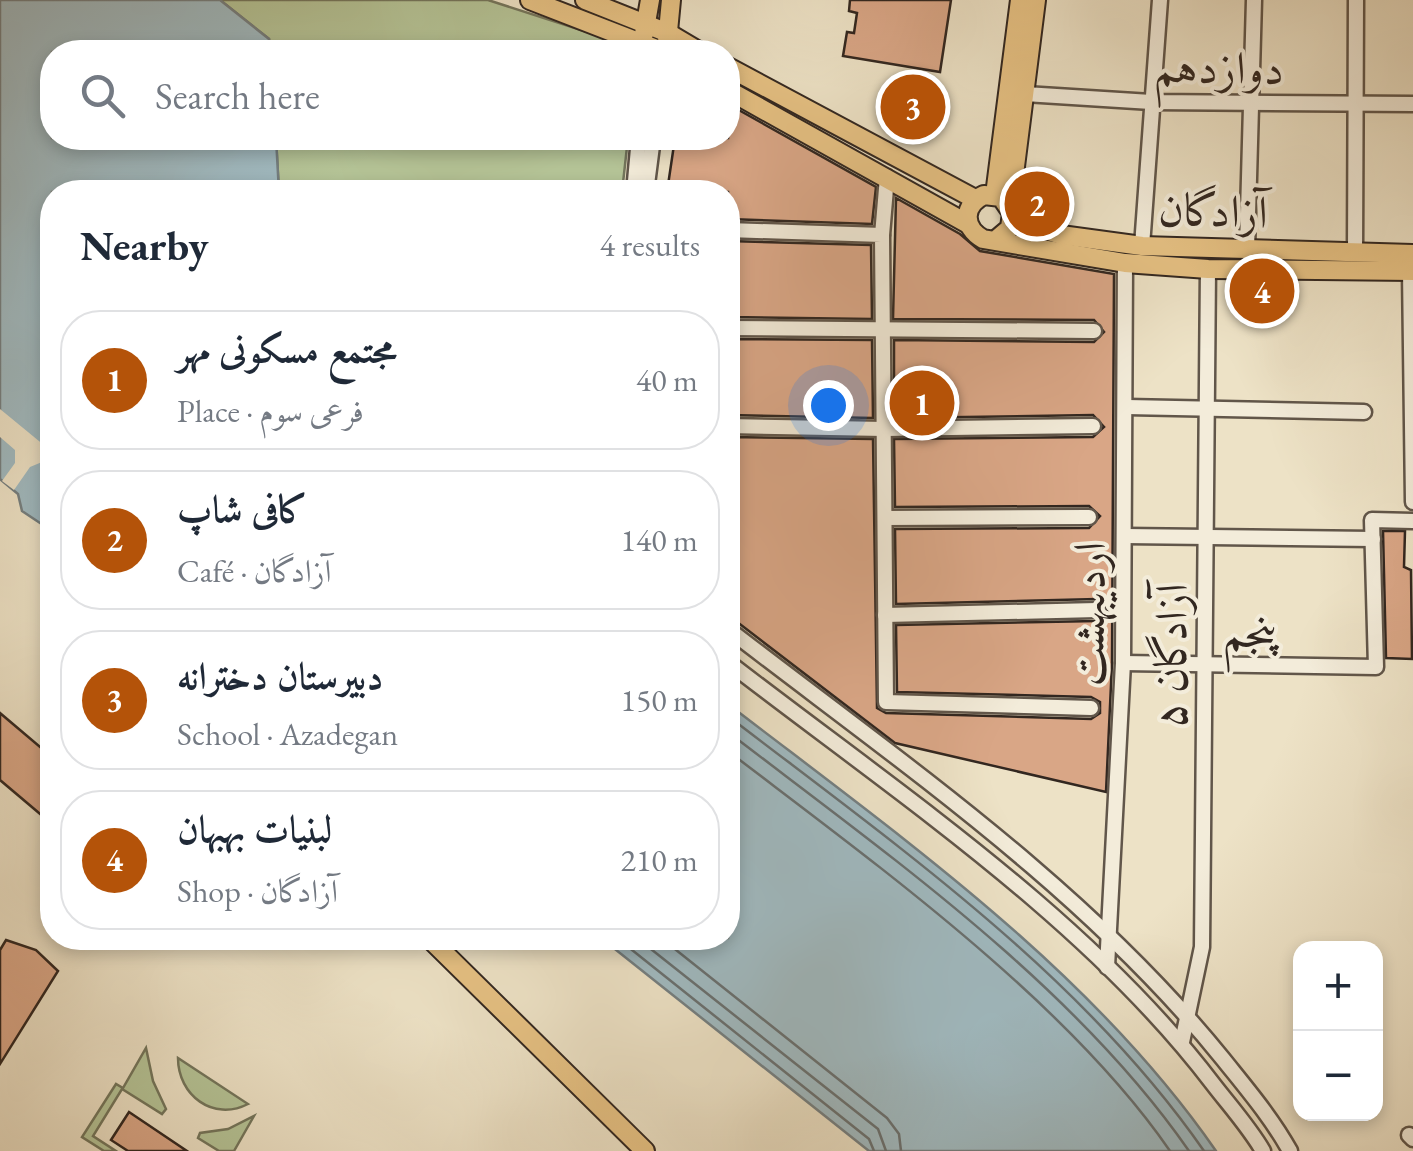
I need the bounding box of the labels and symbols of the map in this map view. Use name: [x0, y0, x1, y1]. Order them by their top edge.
street label: دوازدهم: [1153, 37, 1285, 111]
pin: 3: [880, 70, 946, 144]
pin: 2: [1004, 166, 1070, 242]
street label: آزادگان: [1157, 179, 1273, 241]
pin: 4: [1230, 254, 1294, 328]
pin: 1: [890, 366, 954, 440]
your location: [803, 380, 854, 431]
street label: اردیبهشت: [1058, 541, 1119, 687]
street label: آزادگان ۵: [1140, 579, 1200, 729]
street label: پنجم: [1222, 602, 1280, 675]

